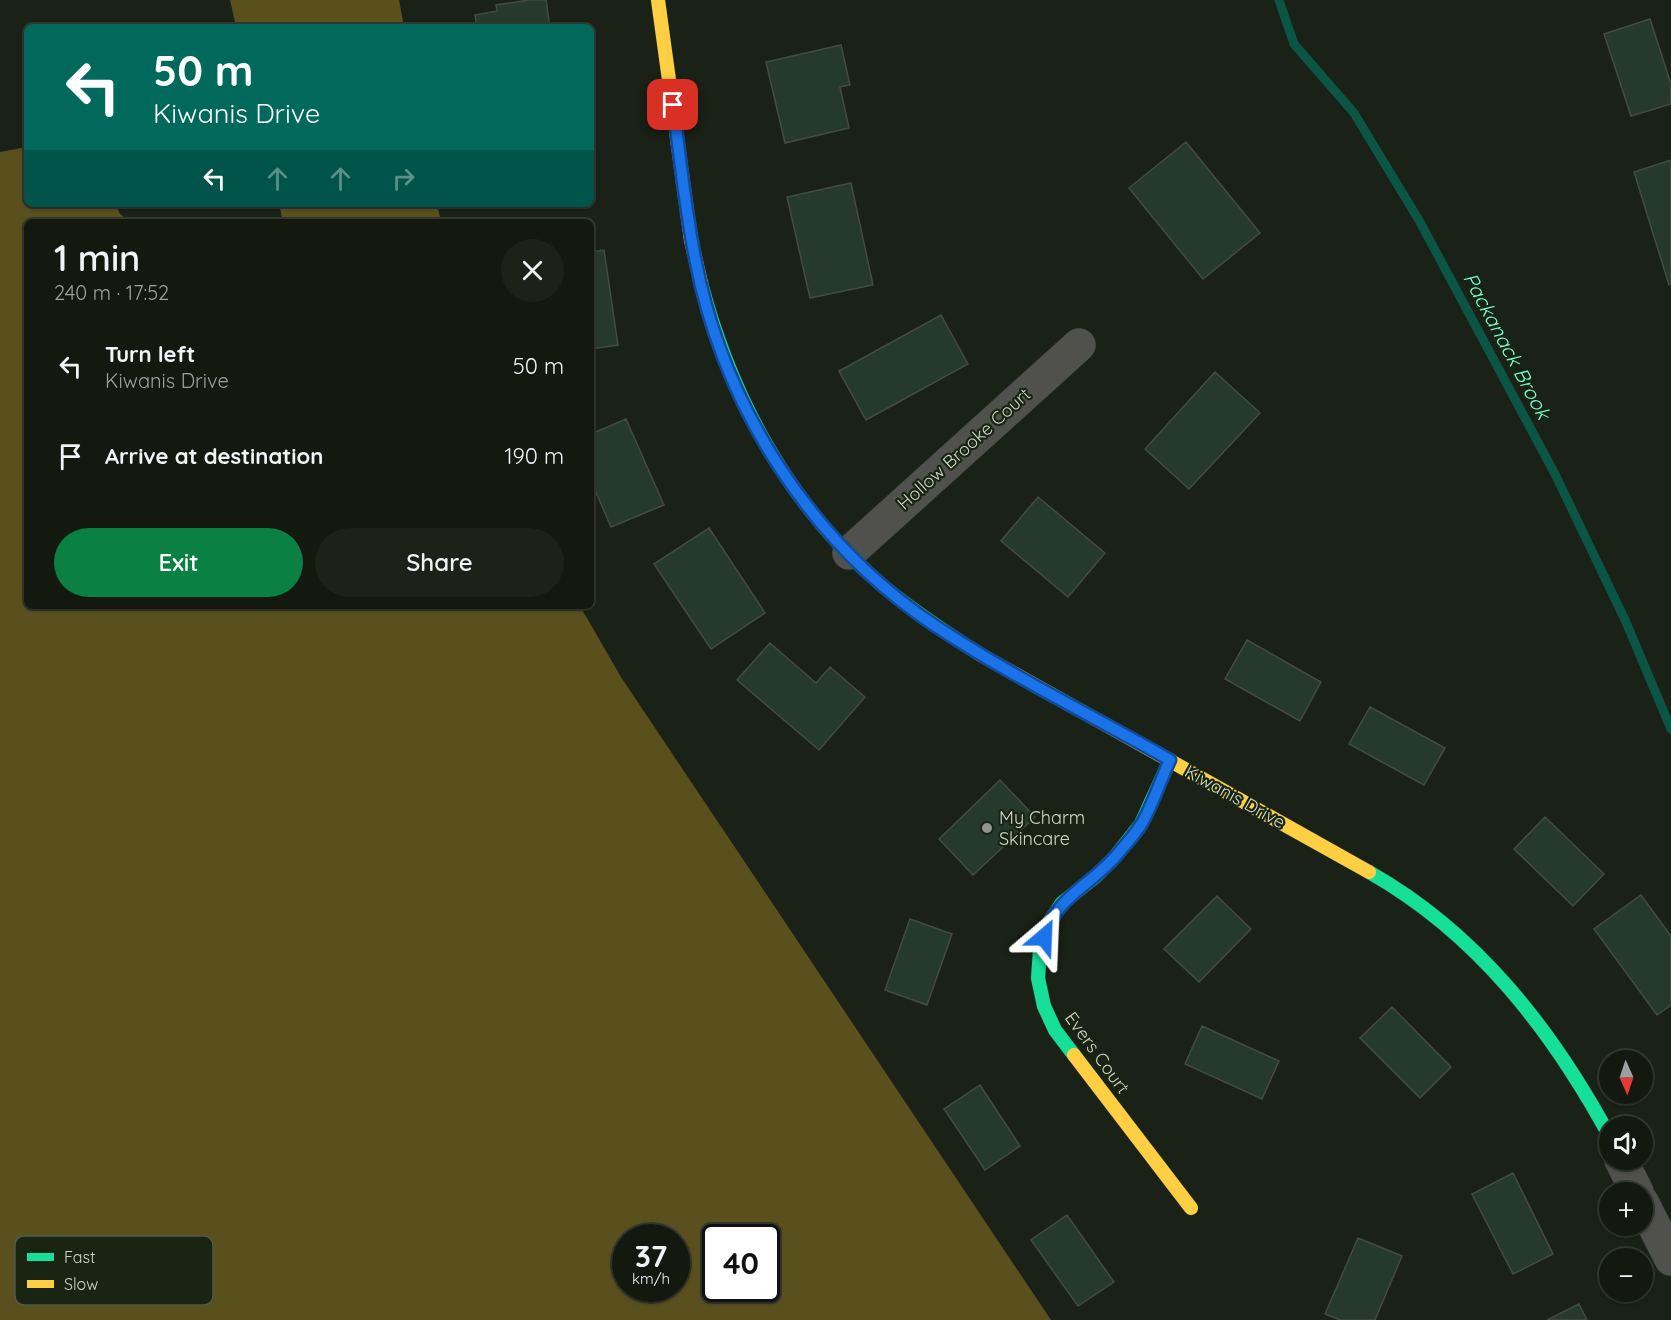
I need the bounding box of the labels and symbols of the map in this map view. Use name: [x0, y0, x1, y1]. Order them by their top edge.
pin: [647, 79, 698, 130]
water label: Packanack Brook: [1458, 268, 1558, 425]
street label: Hollow Brooke Court: [892, 383, 1035, 515]
street label: Kiwanis Drive: [1181, 759, 1290, 834]
place label: My Charm Skincare: [999, 806, 1085, 850]
marker: My Charm Skincare: [980, 821, 994, 835]
position arrow: [1012, 905, 1076, 969]
street label: Evers Court: [1060, 1007, 1135, 1098]
north arrow: [1599, 1050, 1653, 1104]
speed limit sign: 40: [702, 1224, 780, 1302]
legend: [15, 1236, 213, 1305]
text: Fast: [64, 1247, 95, 1267]
text: Slow: [64, 1274, 98, 1294]

